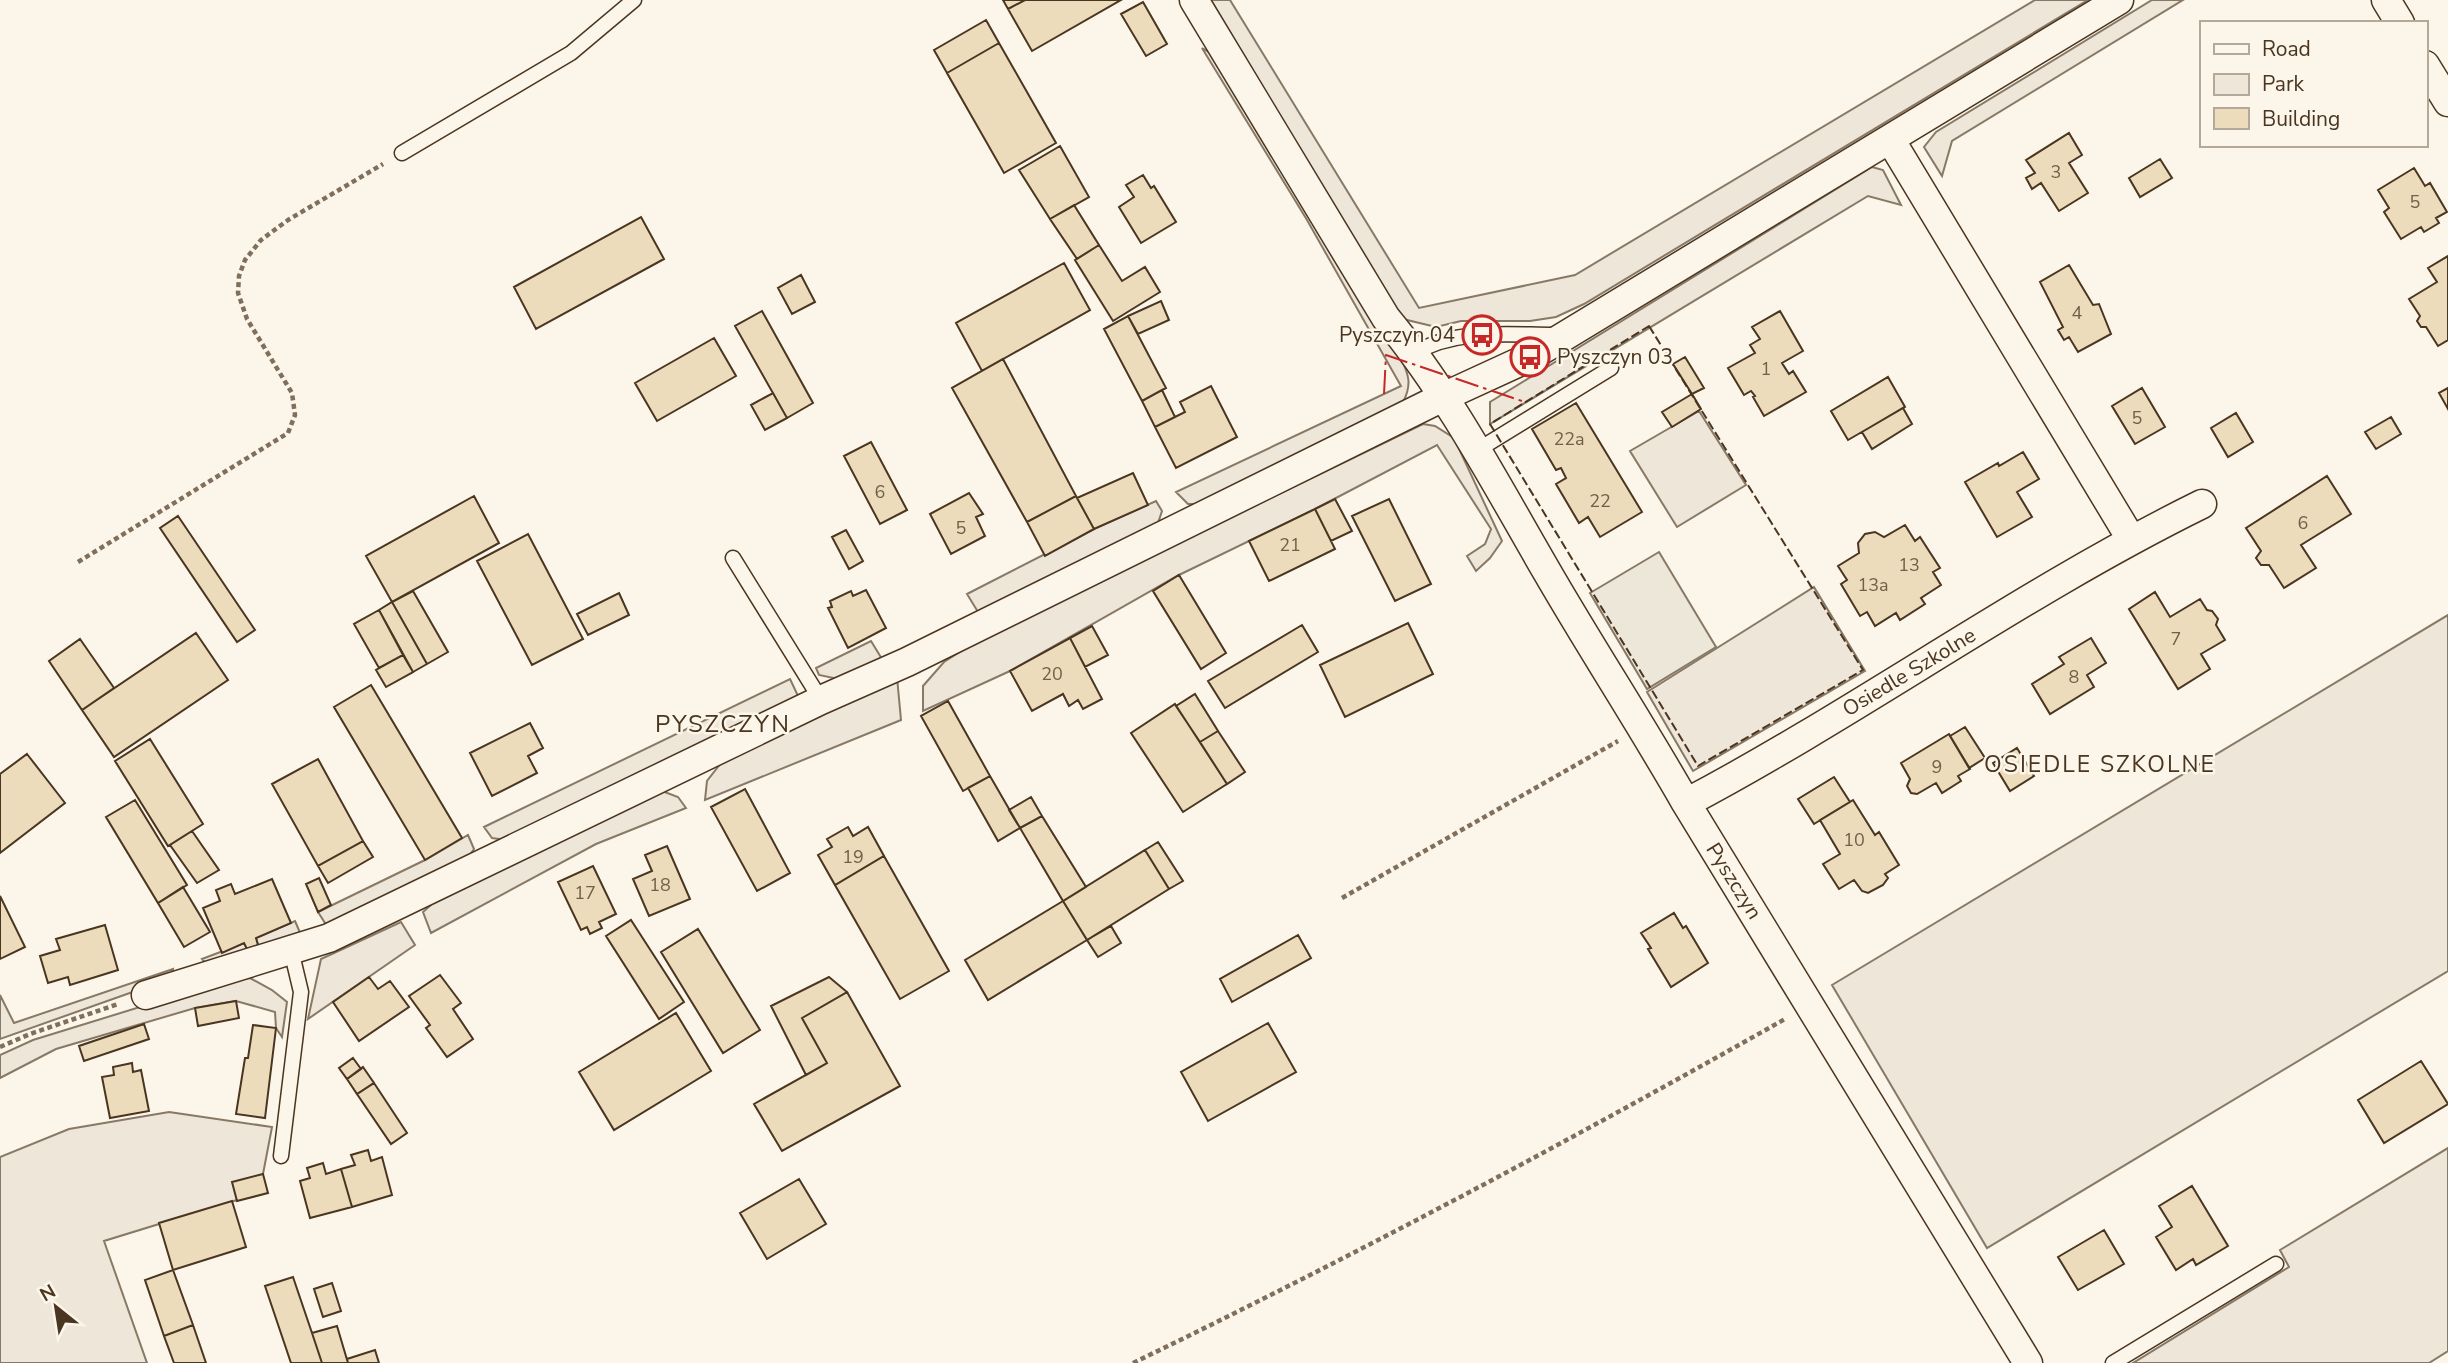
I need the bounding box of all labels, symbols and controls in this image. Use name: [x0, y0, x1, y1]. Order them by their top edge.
legend: [2200, 21, 2427, 147]
text: Road: [2262, 35, 2311, 63]
text: Park: [2262, 70, 2304, 98]
text: Building: [2262, 105, 2340, 133]
house number: 3: [2051, 160, 2061, 184]
house number: 5: [2410, 190, 2420, 214]
house number: 4: [2072, 301, 2083, 325]
bus stop icon: Pyszczyn 04: [1461, 314, 1503, 356]
place label: Pyszczyn 04: [1339, 321, 1455, 349]
bus stop icon: Pyszczyn 03: [1509, 336, 1551, 378]
place label: Pyszczyn 03: [1557, 343, 1673, 371]
house number: 1: [1761, 357, 1771, 381]
house number: 5: [2132, 406, 2142, 430]
house number: 22a: [1553, 427, 1585, 451]
house number: 6: [875, 480, 885, 504]
house number: 22: [1589, 489, 1611, 513]
house number: 6: [2298, 511, 2308, 535]
house number: 5: [956, 516, 966, 540]
house number: 21: [1279, 533, 1301, 557]
house number: 13: [1898, 553, 1920, 577]
house number: 13a: [1857, 573, 1889, 597]
street label: Osiedle Szkolne: [1837, 621, 1981, 723]
house number: 7: [2171, 627, 2181, 651]
house number: 20: [1041, 662, 1063, 686]
house number: 8: [2069, 665, 2079, 689]
district label: PYSZCZYN: [655, 708, 791, 740]
district label: OSIEDLE SZKOLNE: [1984, 749, 2216, 780]
house number: 9: [1932, 755, 1942, 779]
house number: 10: [1843, 828, 1865, 852]
street label: Pyszczyn: [1699, 837, 1769, 925]
house number: 19: [842, 845, 864, 869]
house number: 18: [649, 873, 671, 897]
house number: 17: [574, 881, 596, 905]
north arrow: [21, 1272, 91, 1342]
text: N: [35, 1278, 61, 1308]

